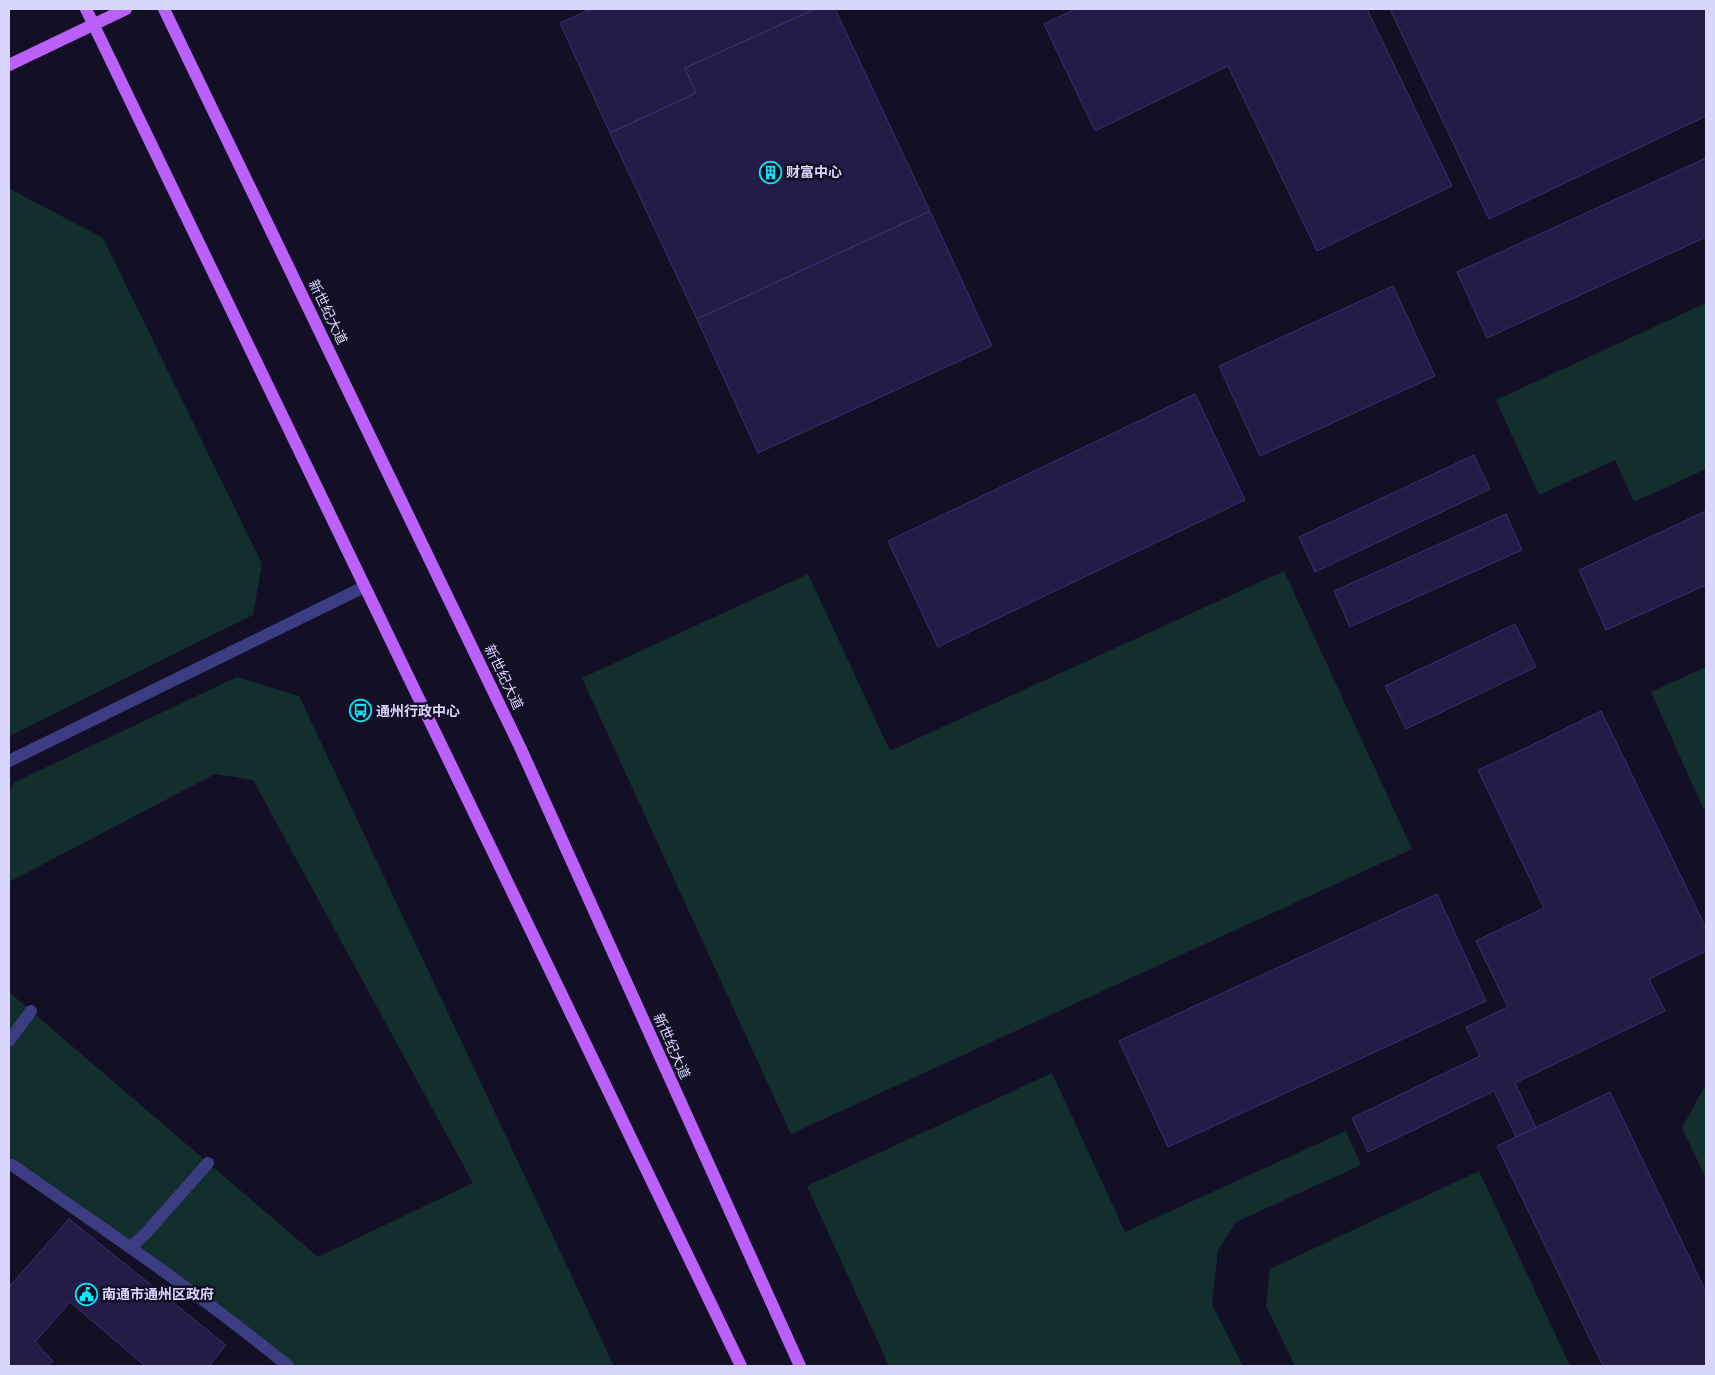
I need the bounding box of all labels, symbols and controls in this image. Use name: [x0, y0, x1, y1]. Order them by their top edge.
building icon: 财富中心: [758, 160, 782, 184]
place label: 财富中心: [786, 163, 842, 181]
street label: 新世纪大道: [305, 277, 351, 347]
street label: 新世纪大道: [481, 642, 527, 712]
bus stop icon: 通州行政中心: [348, 699, 372, 723]
place label: 通州行政中心: [376, 702, 460, 720]
street label: 新世纪大道: [650, 1010, 694, 1082]
public building icon: 南通市通州区政府: [74, 1282, 98, 1306]
place label: 南通市通州区政府: [102, 1285, 214, 1303]

